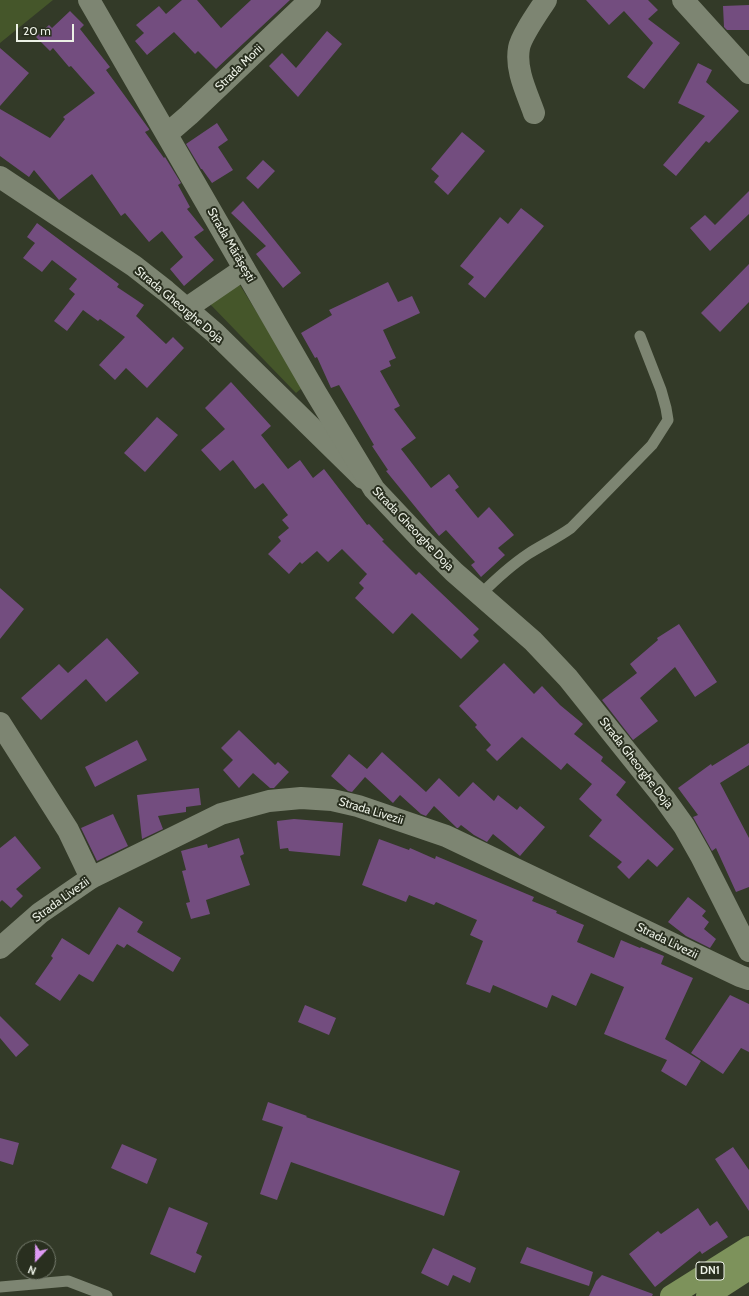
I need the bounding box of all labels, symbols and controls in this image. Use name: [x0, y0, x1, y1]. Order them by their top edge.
scale bar: [18, 16, 76, 42]
text: 20 m: [23, 23, 51, 38]
street label: Strada Morii: [212, 42, 266, 94]
street label: Strada Mărășești: [204, 205, 258, 285]
street label: Strada Gheorghe Doja: [132, 264, 226, 346]
street label: Strada Gheorghe Doja: [369, 484, 457, 574]
street label: Strada Gheorghe Doja: [596, 715, 676, 811]
street label: Strada Livezii: [337, 794, 405, 828]
street label: Strada Livezii: [30, 875, 92, 925]
street label: Strada Livezii: [634, 920, 700, 962]
north arrow: [16, 1240, 56, 1280]
text: N: [26, 1262, 38, 1278]
road number: DN1: [696, 1262, 724, 1280]

